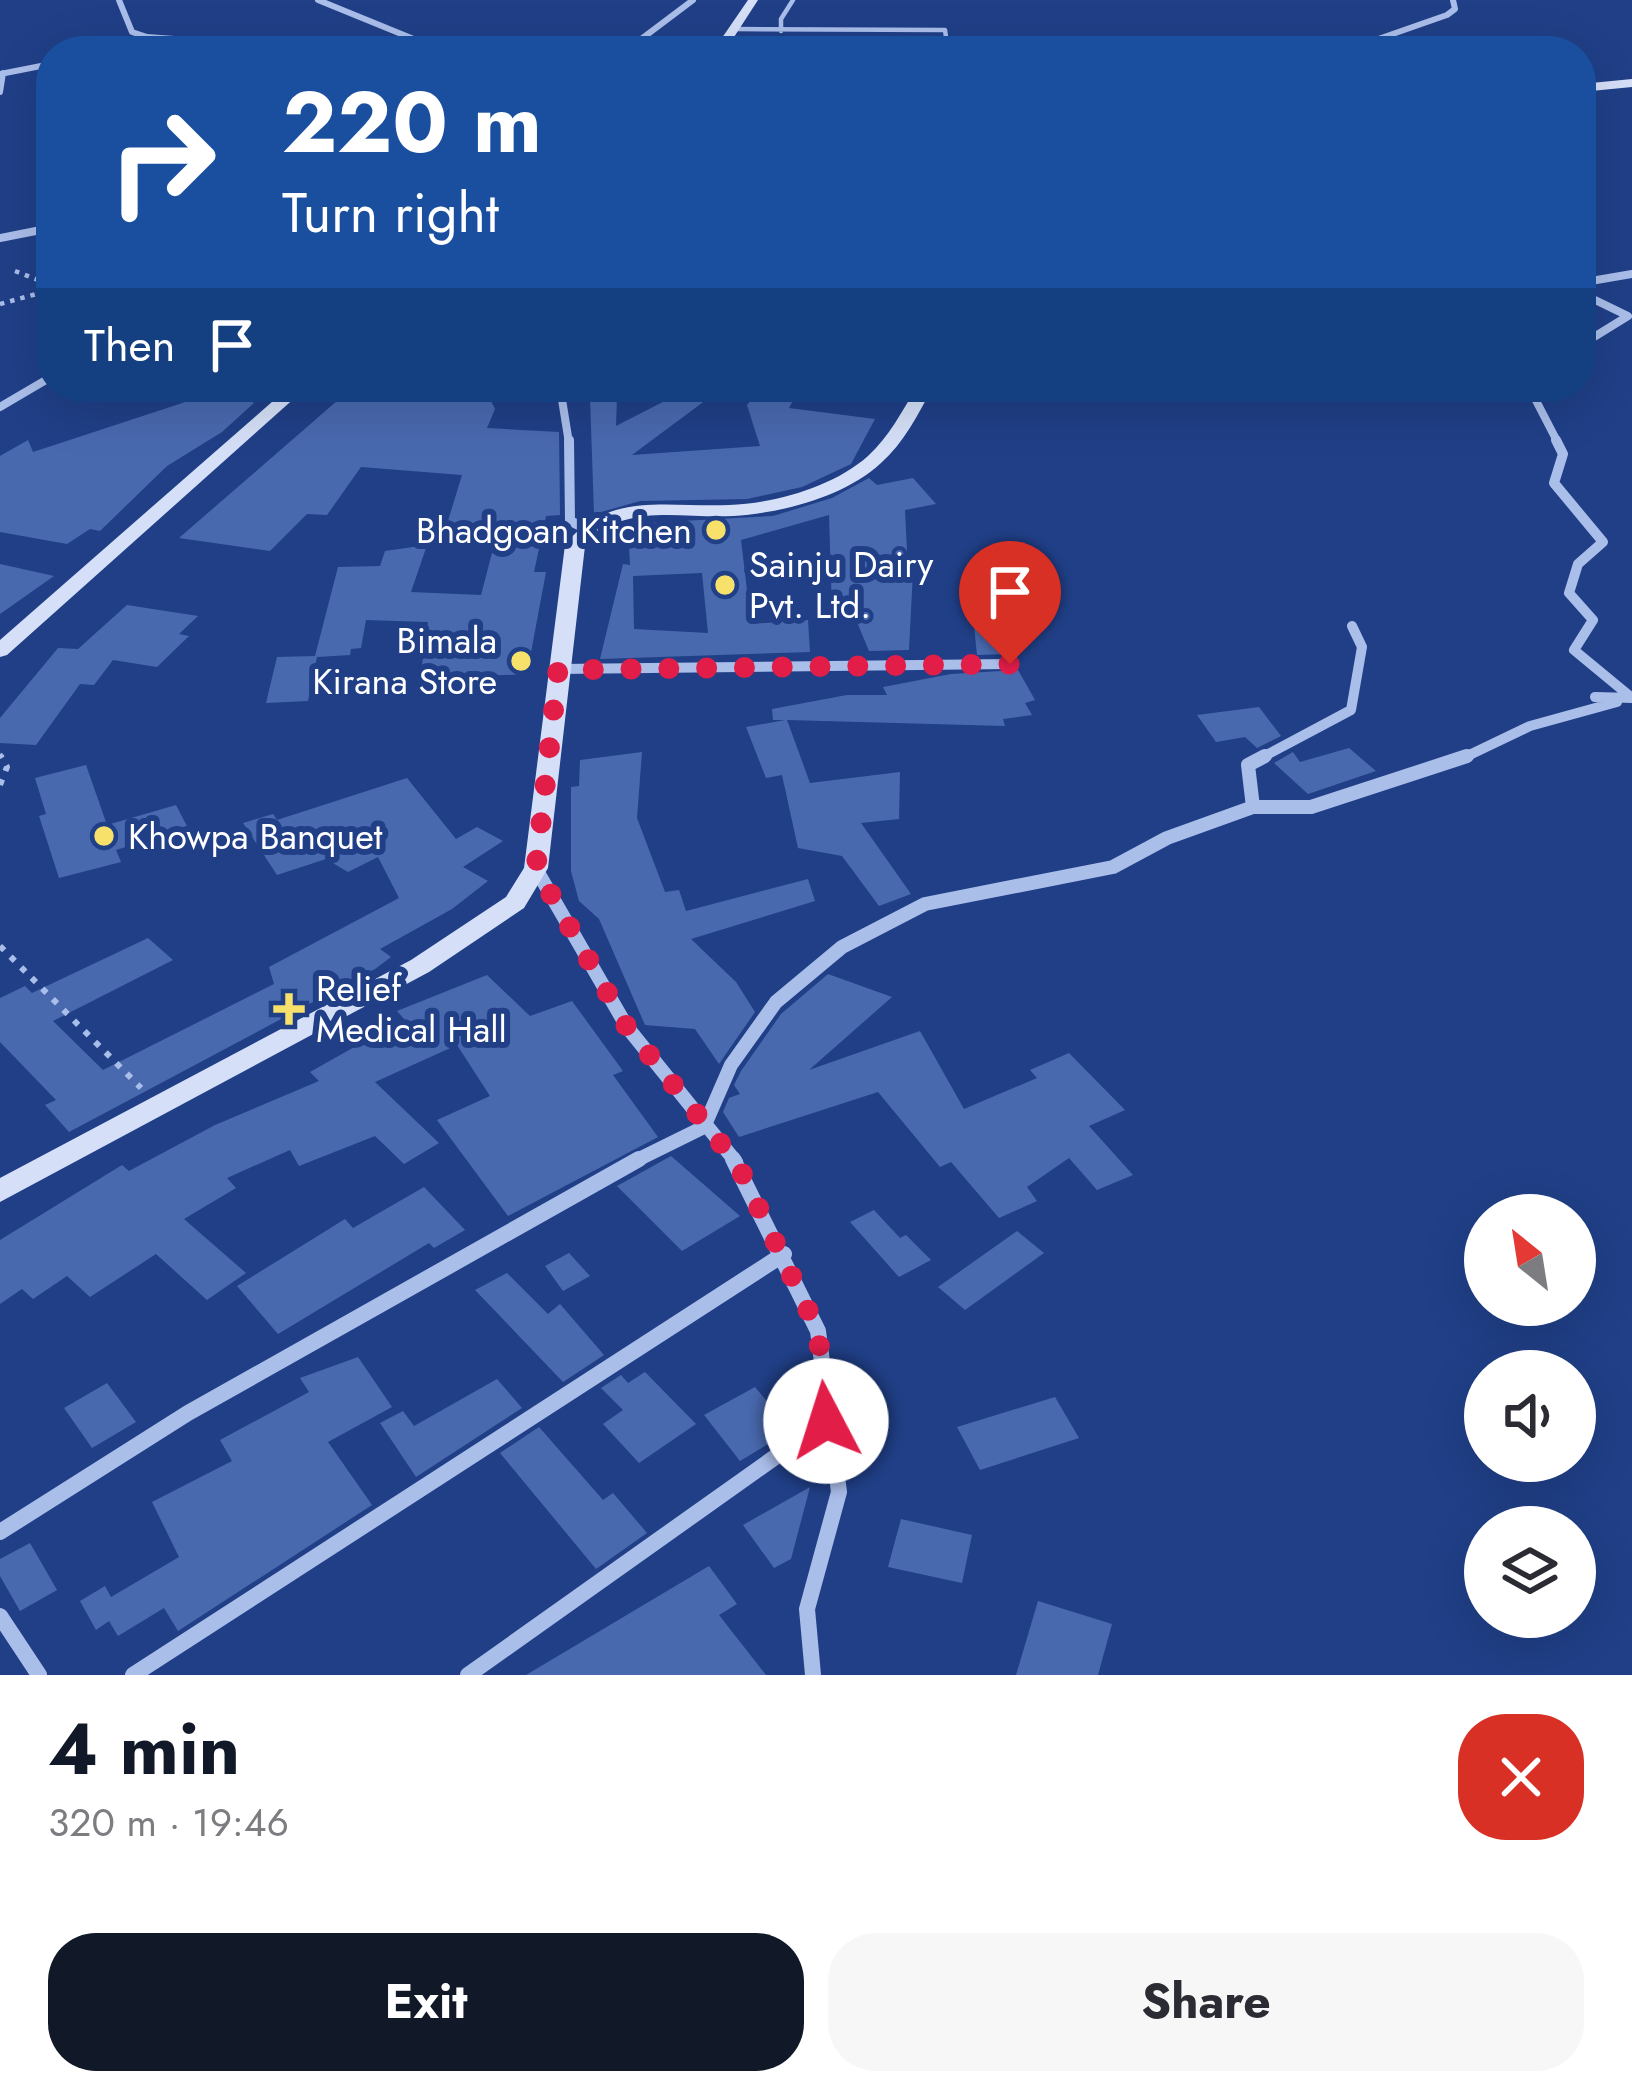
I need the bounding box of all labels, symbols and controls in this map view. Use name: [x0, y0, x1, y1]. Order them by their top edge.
text: 220 m: [282, 62, 542, 184]
icon: right: [84, 84, 240, 240]
text: Turn right: [282, 174, 499, 252]
icon: arrive: [199, 312, 265, 378]
text: Then: [84, 313, 175, 378]
place label: Bhadgoan Kitchen: [416, 504, 692, 556]
marker: Bhadgoan Kitchen: [703, 517, 729, 543]
place label: Sainju Dairy Pvt. Ltd.: [749, 538, 934, 631]
pin: [959, 541, 1061, 664]
icon: arrive: [977, 559, 1043, 625]
marker: Sainju Dairy Pvt. Ltd.: [712, 572, 738, 598]
place label: Bimala Kirana Store: [312, 614, 497, 707]
marker: Bimala Kirana Store: [508, 648, 534, 674]
place label: Khowpa Banquet: [128, 810, 383, 862]
marker: Khowpa Banquet: [91, 823, 117, 849]
place label: Relief Medical Hall: [316, 962, 507, 1055]
marker: Relief Medical Hall: [273, 993, 305, 1025]
north arrow: [1464, 1194, 1596, 1326]
map controls: [1464, 1194, 1596, 1638]
button: sound: [1464, 1350, 1596, 1482]
position arrow: [763, 1358, 889, 1484]
button: layers: [1464, 1506, 1596, 1638]
text: 4 min: [48, 1697, 240, 1801]
button: close: [1458, 1714, 1584, 1840]
text: 320 m · 19:46: [48, 1794, 289, 1851]
button: Exit: [48, 1933, 804, 2071]
button: Share: [828, 1933, 1584, 2071]

